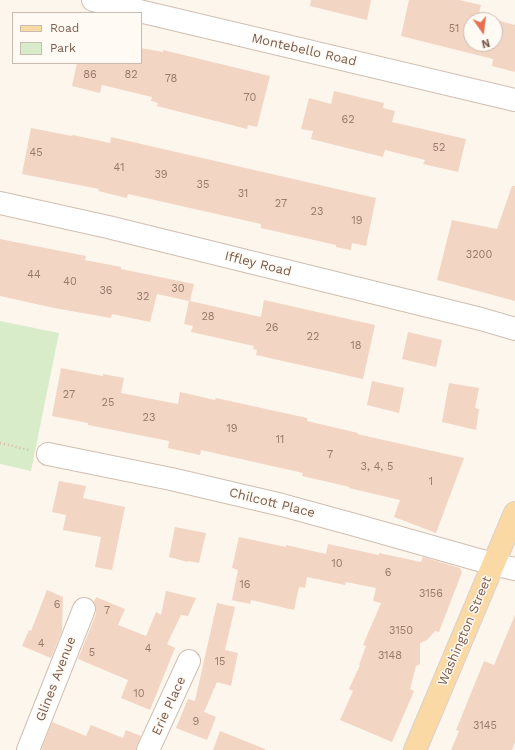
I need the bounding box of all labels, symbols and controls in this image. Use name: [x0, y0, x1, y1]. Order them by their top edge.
legend: [12, 12, 142, 64]
north arrow: [463, 12, 503, 52]
text: Road: [50, 21, 79, 35]
house number: 51: [449, 22, 459, 36]
street label: Montebello Road: [250, 30, 358, 70]
text: N: [480, 36, 491, 50]
text: Park: [50, 41, 76, 55]
house number: 86: [83, 68, 97, 82]
house number: 82: [124, 68, 138, 82]
house number: 78: [165, 72, 177, 86]
house number: 70: [244, 91, 256, 105]
house number: 62: [341, 113, 355, 127]
house number: 52: [433, 141, 445, 155]
house number: 45: [29, 146, 43, 160]
house number: 41: [114, 161, 124, 175]
house number: 39: [154, 168, 168, 182]
house number: 35: [197, 178, 209, 192]
house number: 31: [238, 187, 248, 201]
house number: 27: [275, 197, 287, 211]
house number: 23: [311, 205, 323, 219]
house number: 19: [351, 214, 363, 228]
street label: Iffley Road: [223, 248, 293, 280]
house number: 3200: [466, 248, 492, 262]
house number: 44: [27, 268, 41, 282]
house number: 40: [63, 275, 77, 289]
house number: 30: [171, 282, 185, 296]
house number: 36: [99, 284, 113, 298]
house number: 32: [137, 290, 149, 304]
house number: 28: [201, 310, 215, 324]
house number: 26: [265, 321, 279, 335]
house number: 22: [307, 330, 319, 344]
house number: 18: [350, 339, 362, 353]
house number: 27: [63, 388, 75, 402]
house number: 25: [102, 396, 114, 410]
house number: 23: [143, 411, 155, 425]
house number: 19: [226, 422, 238, 436]
house number: 11: [276, 433, 284, 447]
house number: 7: [327, 448, 333, 462]
house number: 3, 4, 5: [361, 460, 393, 474]
house number: 1: [429, 475, 433, 489]
street label: Chilcott Place: [227, 485, 317, 521]
house number: 10: [331, 557, 343, 571]
house number: 6: [385, 566, 391, 580]
street label: Washington Street: [435, 574, 495, 688]
house number: 16: [240, 578, 250, 592]
house number: 3156: [419, 587, 443, 601]
house number: 6: [54, 598, 60, 612]
house number: 7: [104, 604, 110, 618]
house number: 3150: [389, 624, 413, 638]
street label: Glines Avenue: [33, 634, 79, 724]
house number: 4: [38, 637, 44, 651]
house number: 4: [145, 642, 151, 656]
house number: 5: [89, 646, 95, 660]
house number: 3148: [378, 649, 402, 663]
house number: 15: [215, 655, 225, 669]
street label: Erie Place: [149, 674, 189, 738]
house number: 10: [133, 687, 145, 701]
house number: 9: [193, 715, 199, 729]
house number: 3145: [473, 719, 497, 733]

